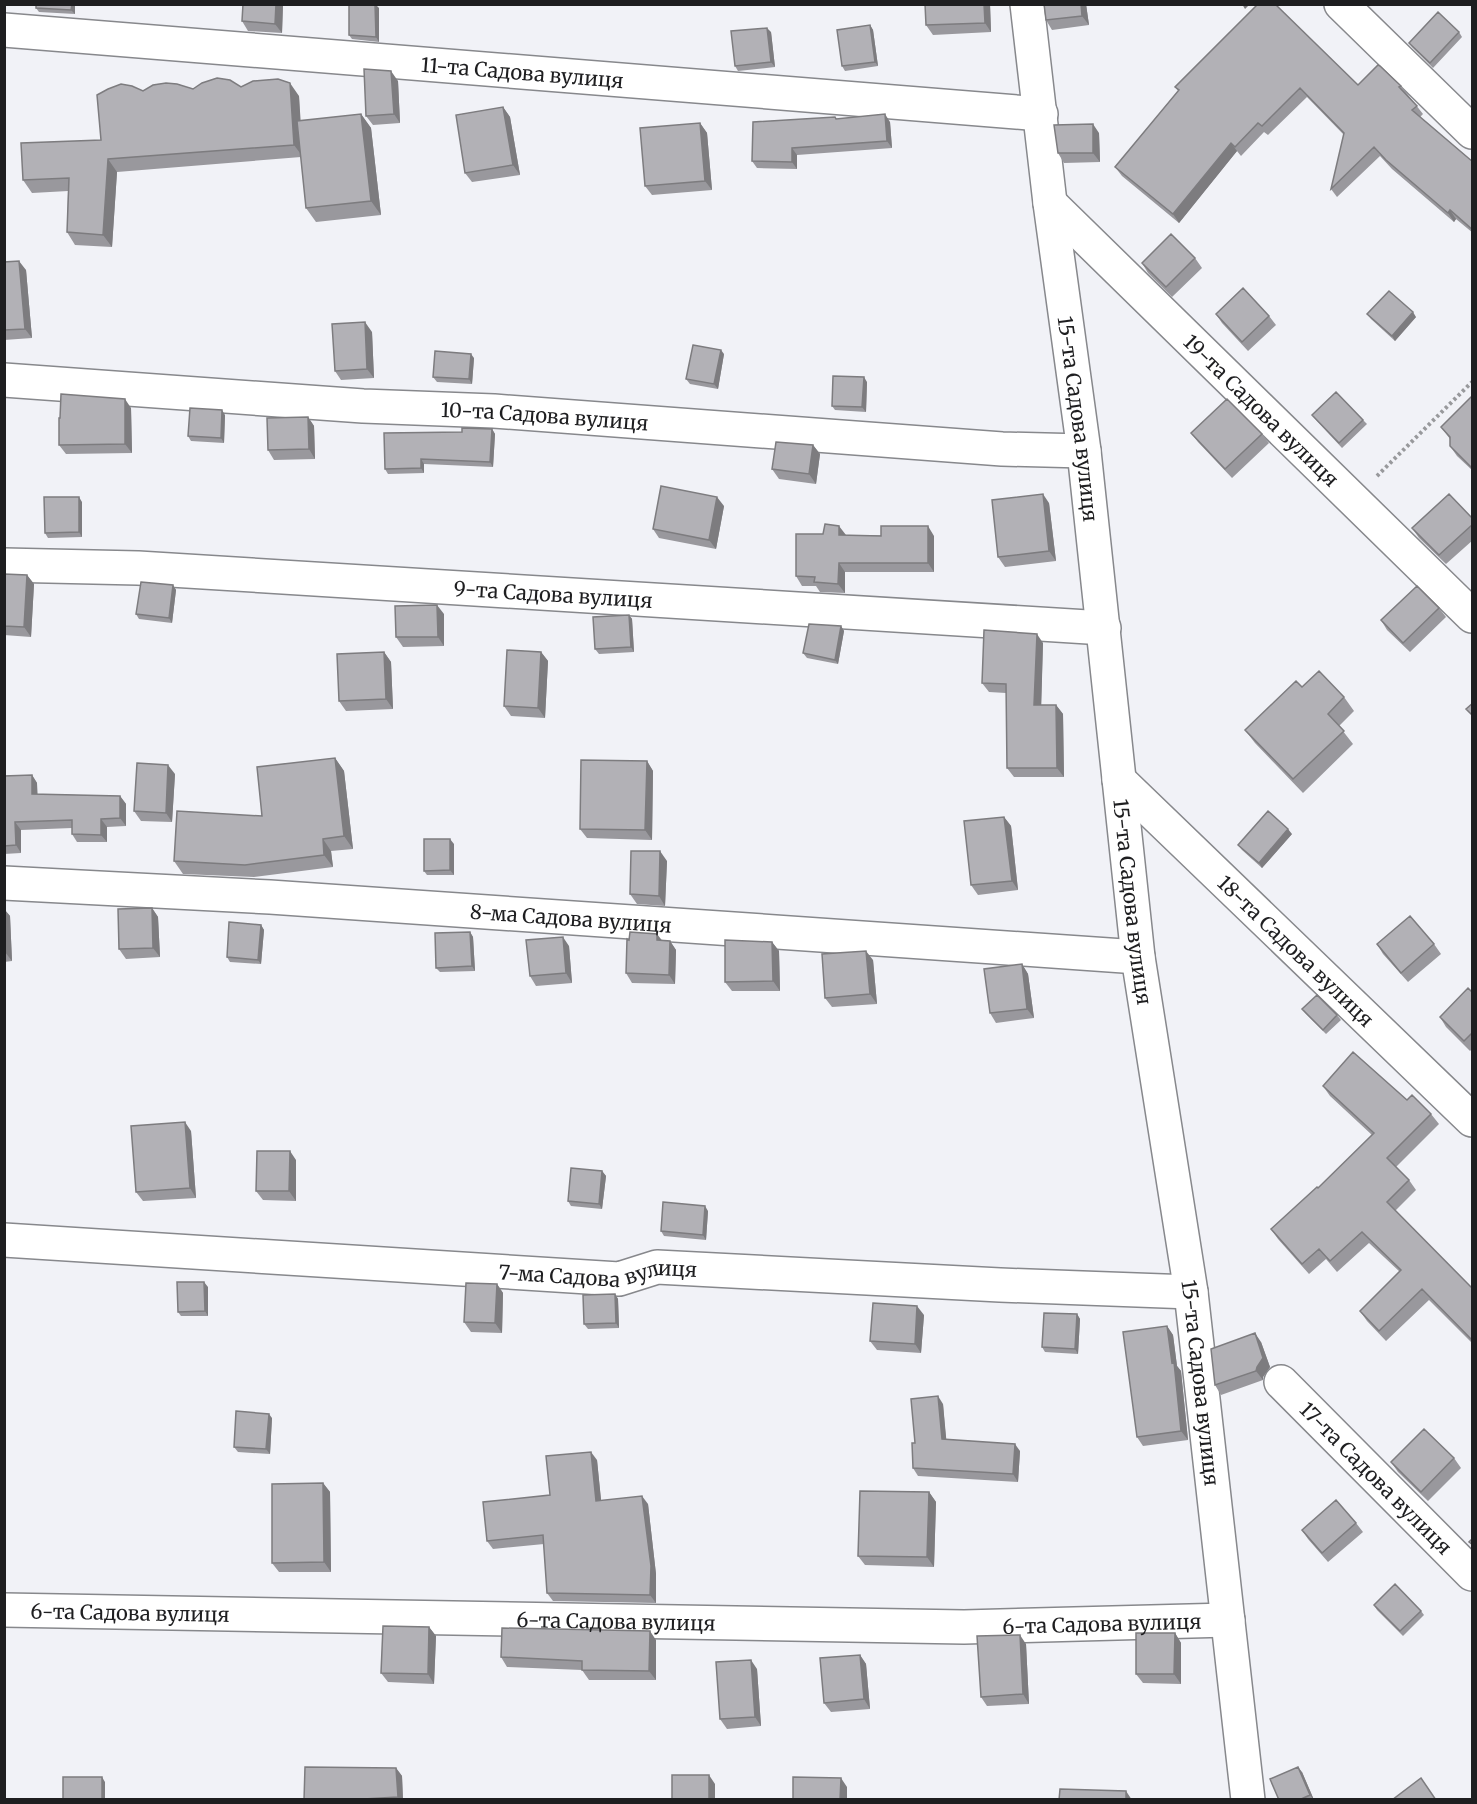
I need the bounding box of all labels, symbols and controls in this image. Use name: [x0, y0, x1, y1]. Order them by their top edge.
street label: 11-та Садова вулиця: [420, 51, 625, 93]
street label: 15-та Садова вулиця: [1053, 314, 1104, 523]
street label: 19-та Садова вулиця: [1179, 329, 1344, 491]
street label: 10-та Садова вулиця: [440, 396, 650, 435]
street label: 9-та Садова вулиця: [453, 575, 653, 612]
street label: 15-та Садова вулиця: [1109, 798, 1158, 1006]
street label: 18-та Садова вулиця: [1213, 870, 1379, 1032]
street label: 8-ма Садова вулиця: [469, 898, 673, 937]
street label: 7-ма Садова вулиця: [498, 1255, 698, 1292]
street label: 15-та Садова вулиця: [1177, 1278, 1225, 1487]
street label: 17-та Садова вулиця: [1295, 1396, 1457, 1559]
street label: 6-та Садова вулиця: [30, 1598, 230, 1626]
street label: 6-та Садова вулиця: [516, 1607, 716, 1635]
street label: 6-та Садова вулиця: [1002, 1608, 1202, 1638]

